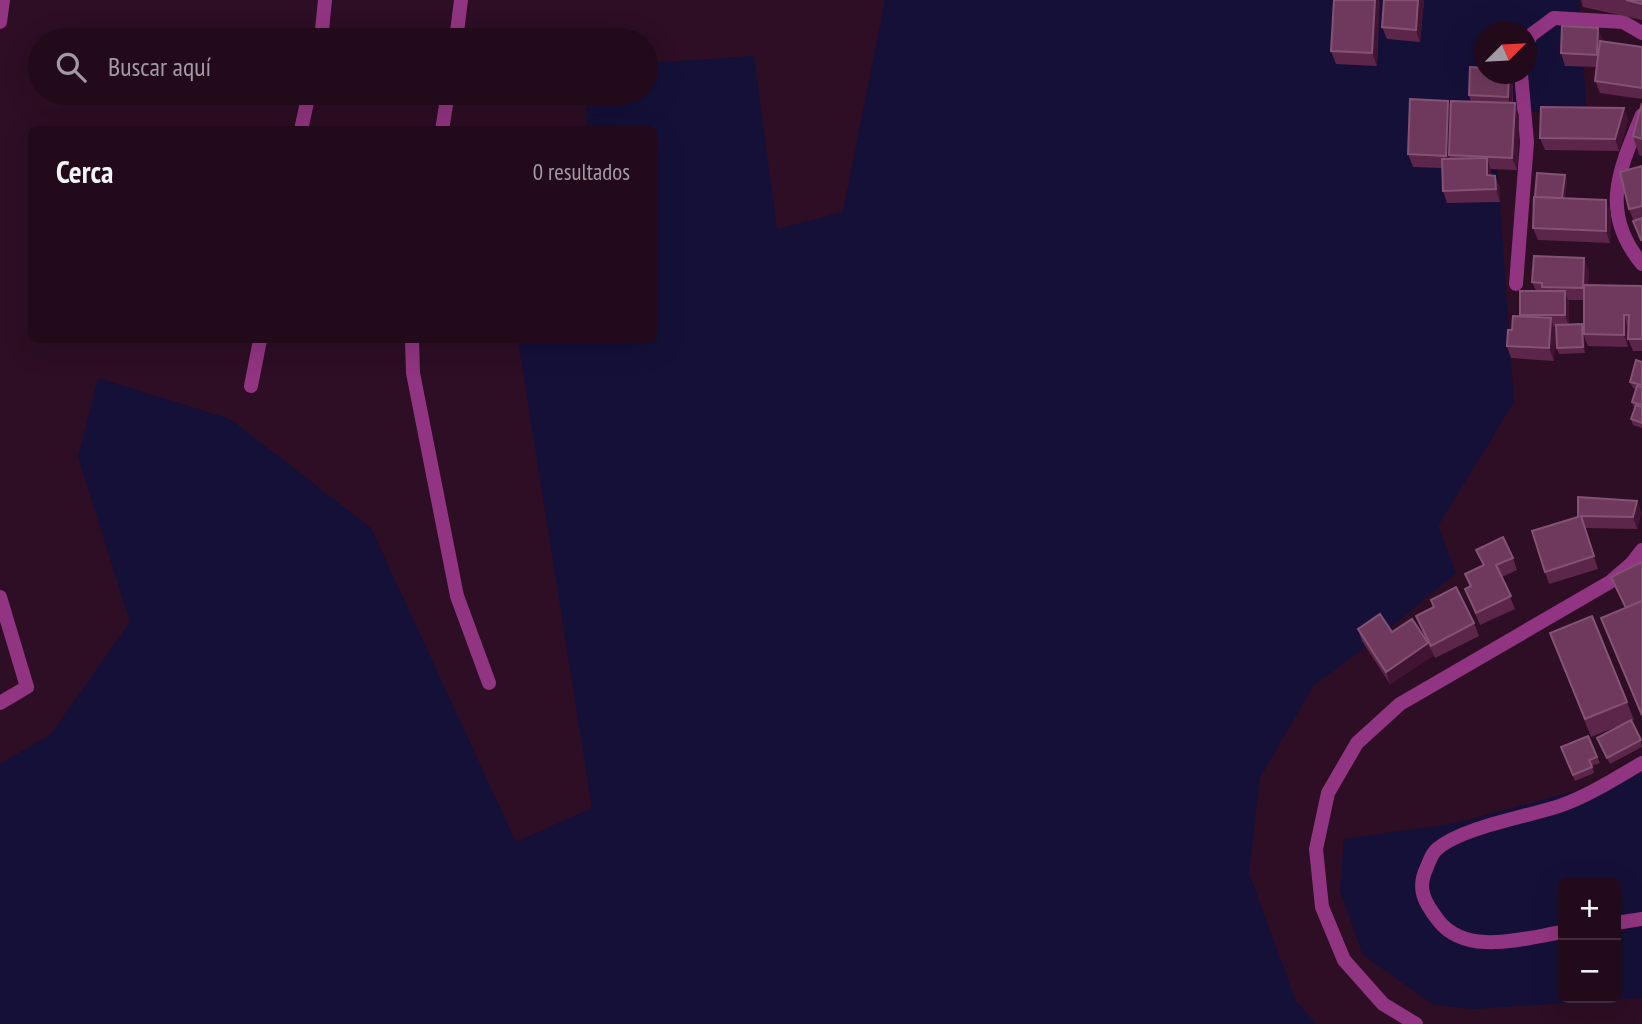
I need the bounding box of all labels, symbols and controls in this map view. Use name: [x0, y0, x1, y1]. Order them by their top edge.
north arrow: [1474, 21, 1537, 84]
search box: [28, 28, 658, 105]
icon: search: [52, 48, 90, 86]
text: Buscar aquí: [108, 50, 211, 83]
text: Cerca: [56, 152, 113, 191]
text: 0 resultados: [533, 157, 630, 186]
map controls: [1558, 877, 1621, 1003]
button: +: [1558, 877, 1621, 940]
button: −: [1558, 940, 1621, 1003]

